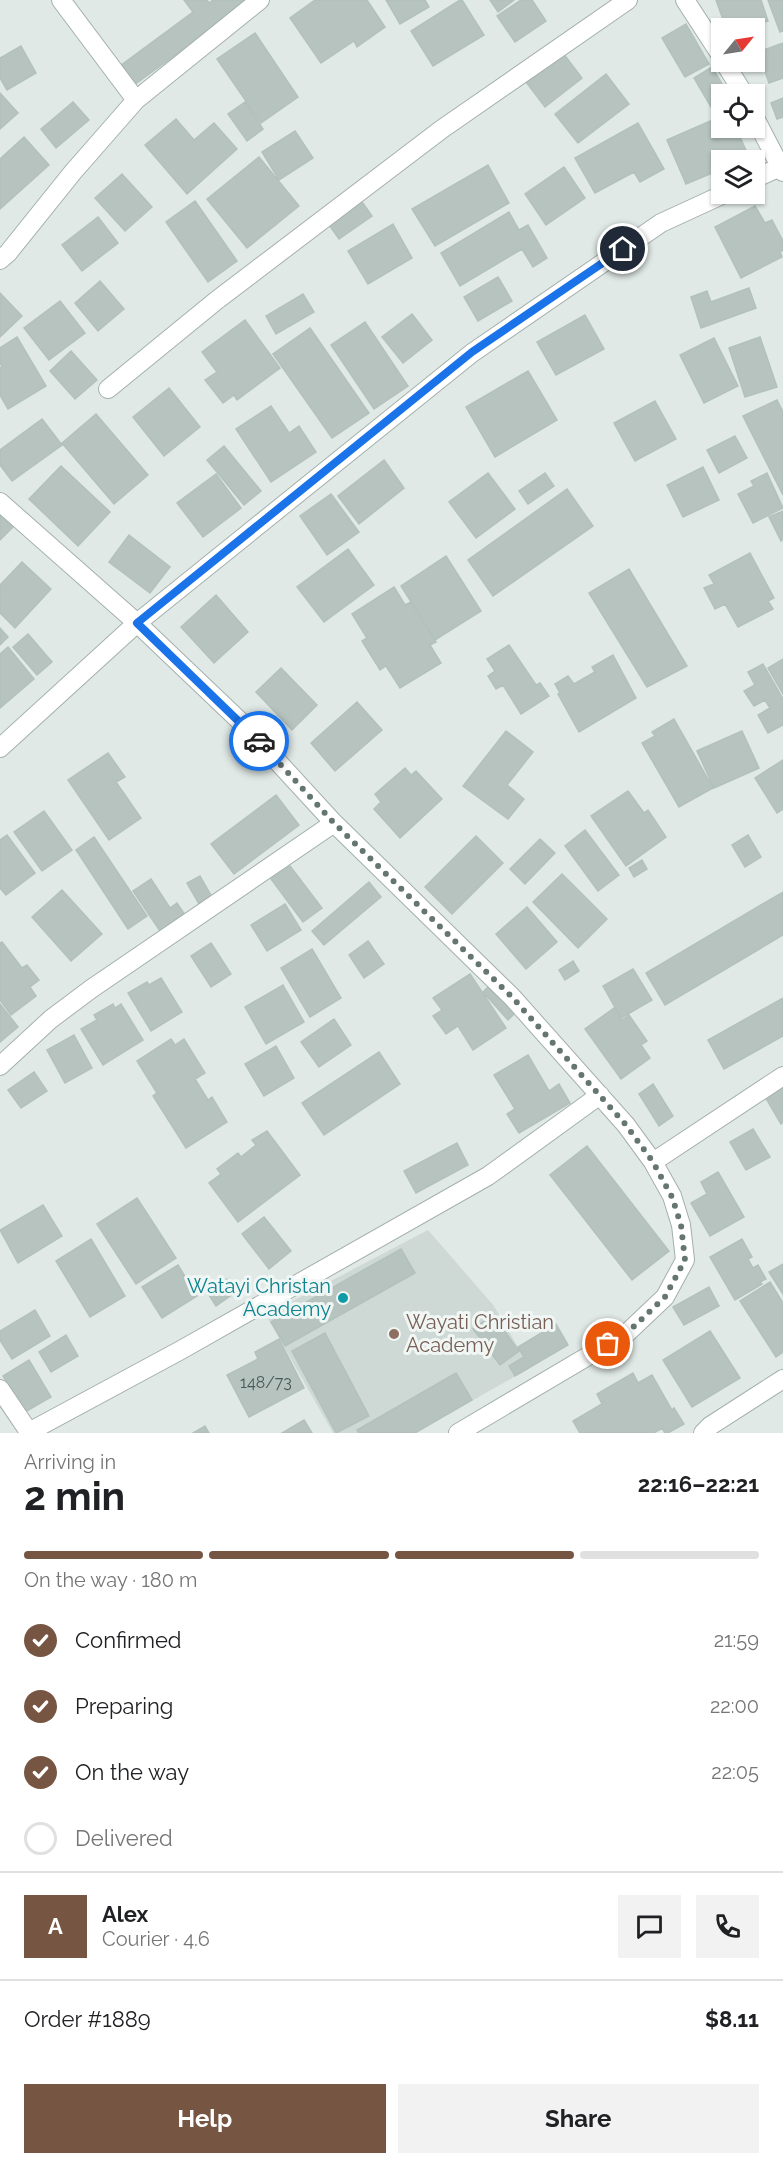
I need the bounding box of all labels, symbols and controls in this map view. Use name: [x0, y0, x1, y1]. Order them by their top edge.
north arrow: [711, 18, 765, 72]
map controls: [711, 18, 765, 204]
button: locate: [711, 84, 765, 138]
button: layers: [711, 150, 765, 204]
pin: [597, 223, 648, 274]
icon: home: [606, 232, 639, 265]
courier: [229, 711, 289, 771]
icon: car: [243, 725, 276, 758]
place label: Watayi Christan Academy: [187, 1274, 331, 1321]
marker: Watayi Christan Academy: [336, 1291, 350, 1305]
place label: Wayati Christian Academy: [406, 1310, 554, 1357]
pin: [582, 1318, 633, 1369]
marker: Wayati Christian Academy: [387, 1327, 401, 1341]
icon: bag: [591, 1327, 624, 1360]
house number: 148/73: [240, 1373, 292, 1392]
text: Arriving in: [24, 1450, 116, 1474]
text: 22:16–22:21: [638, 1471, 759, 1497]
text: 2 min: [24, 1473, 125, 1519]
text: On the way · 180 m: [24, 1568, 197, 1592]
icon: check: [24, 1624, 57, 1657]
text: Confirmed: [75, 1627, 182, 1653]
text: 21:59: [714, 1628, 759, 1652]
icon: check: [24, 1690, 57, 1723]
text: Preparing: [75, 1693, 173, 1719]
text: 22:00: [710, 1694, 759, 1718]
icon: check: [24, 1756, 57, 1789]
text: On the way: [75, 1759, 189, 1785]
text: 22:05: [711, 1760, 759, 1784]
text: Delivered: [75, 1825, 173, 1851]
button: chat: [618, 1895, 681, 1958]
button: phone: [696, 1895, 759, 1958]
text: Alex: [102, 1901, 148, 1927]
text: A: [48, 1913, 63, 1939]
text: Courier · 4.6: [102, 1927, 210, 1951]
text: Order #1889: [24, 2006, 151, 2032]
text: $8.11: [705, 2006, 759, 2032]
button: Help: [24, 2084, 386, 2153]
button: Share: [398, 2084, 759, 2153]

